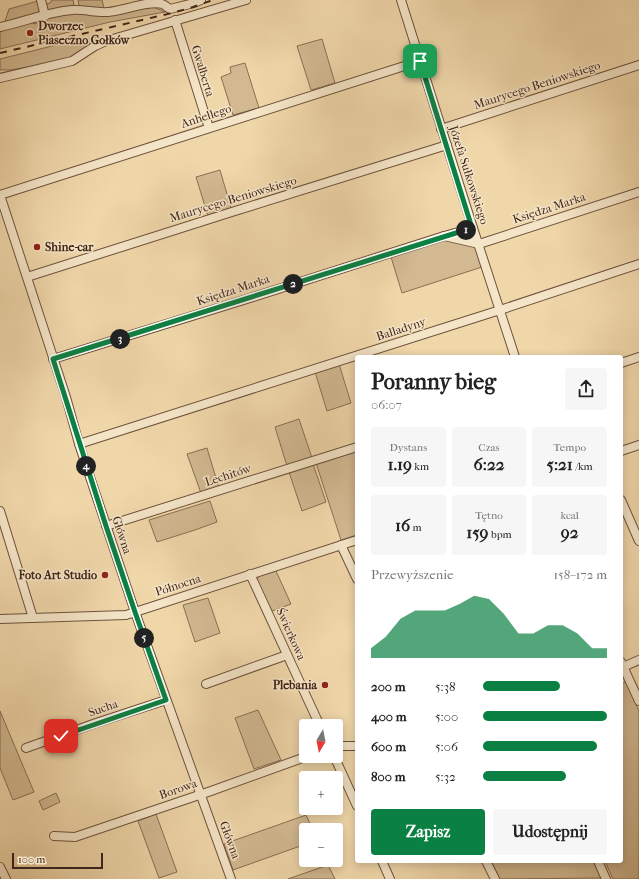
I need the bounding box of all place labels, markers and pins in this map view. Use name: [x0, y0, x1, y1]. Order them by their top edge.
place label: Dworzec Piaseczno Gołków: [38, 19, 130, 47]
marker: Dworzec Piaseczno Gołków: [25, 28, 35, 38]
pin: [403, 44, 437, 78]
pin: 1: [456, 220, 476, 240]
place label: Shine-car: [45, 240, 94, 254]
marker: Shine-car: [32, 242, 42, 252]
pin: 2: [283, 274, 303, 294]
pin: 3: [110, 329, 130, 349]
pin: 4: [76, 456, 96, 476]
place label: Foto Art Studio: [18, 568, 97, 582]
marker: Foto Art Studio: [100, 570, 110, 580]
pin: 5: [134, 628, 154, 648]
place label: Plebania: [273, 678, 317, 692]
marker: Plebania: [320, 680, 330, 690]
pin: [44, 719, 78, 753]

